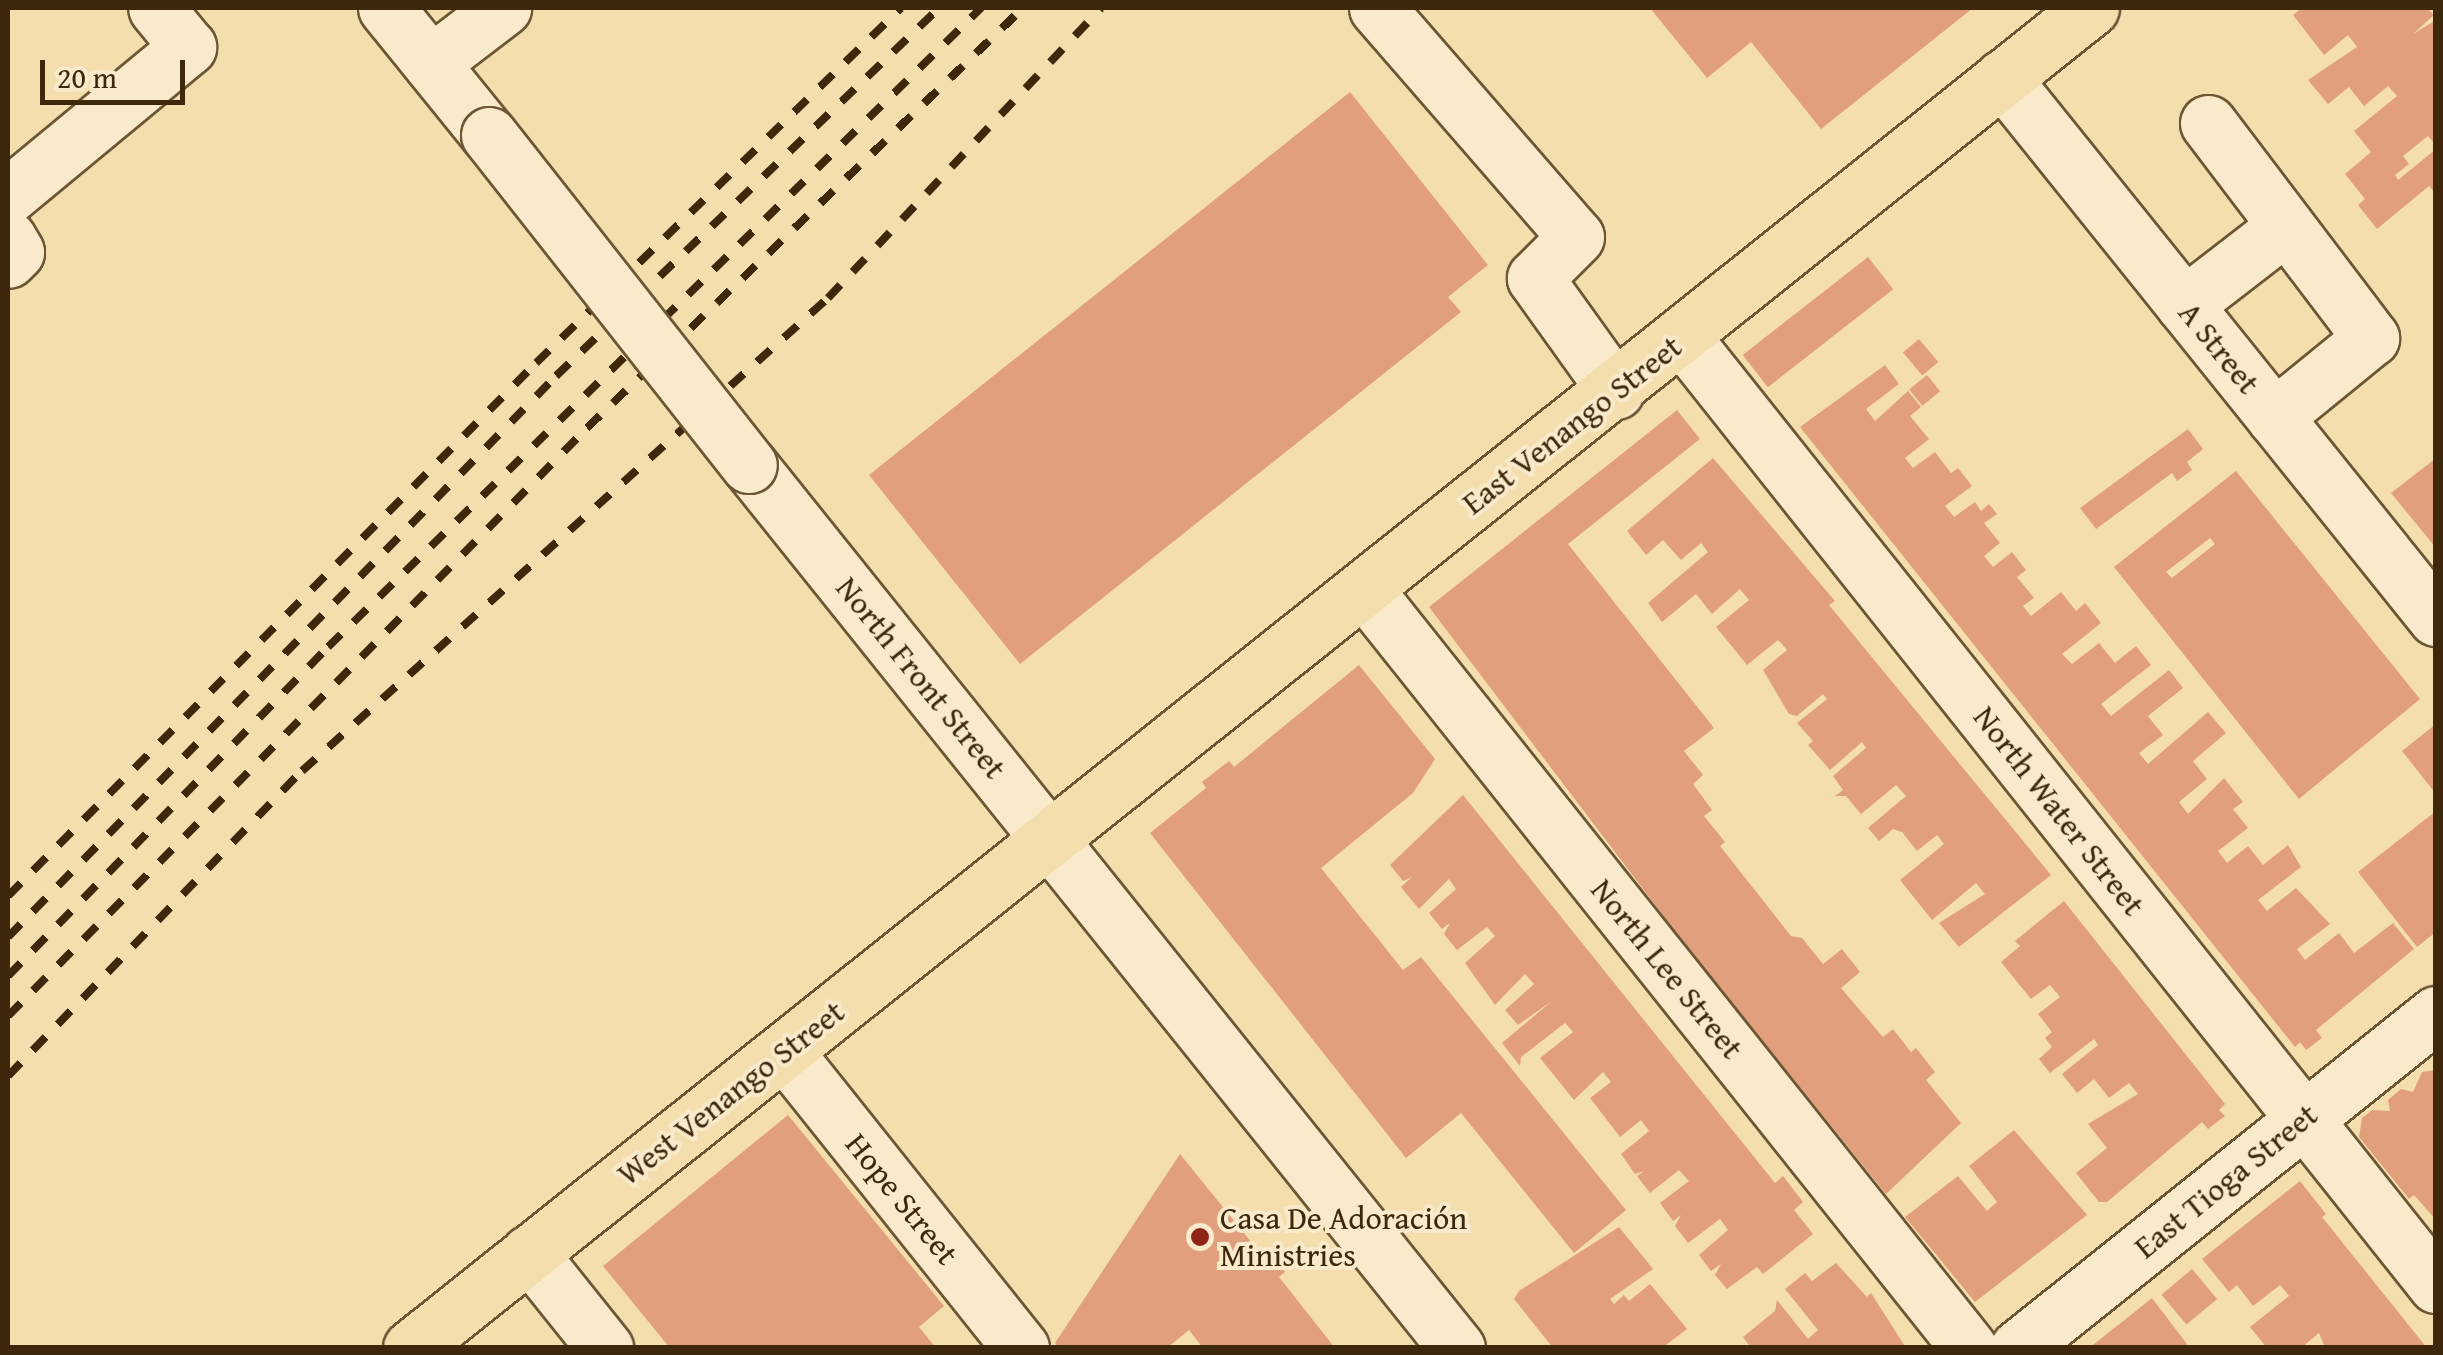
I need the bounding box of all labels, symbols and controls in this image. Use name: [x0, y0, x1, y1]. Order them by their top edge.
scale bar: [45, 40, 190, 102]
text: 20 m: [57, 55, 117, 99]
street label: A Street: [2170, 294, 2268, 402]
street label: East Venango Street: [1455, 327, 1689, 523]
street label: North Front Street: [828, 569, 1014, 787]
street label: North Water Street: [1965, 699, 2153, 923]
street label: North Lee Street: [1583, 871, 1751, 1067]
street label: West Venango Street: [610, 992, 852, 1194]
street label: East Tioga Street: [2127, 1095, 2325, 1267]
street label: Hope Street: [837, 1126, 967, 1272]
place label: Casa De Adoración Ministries: [1220, 1200, 1467, 1275]
marker: Casa De Adoración Ministries: [1189, 1226, 1211, 1248]

